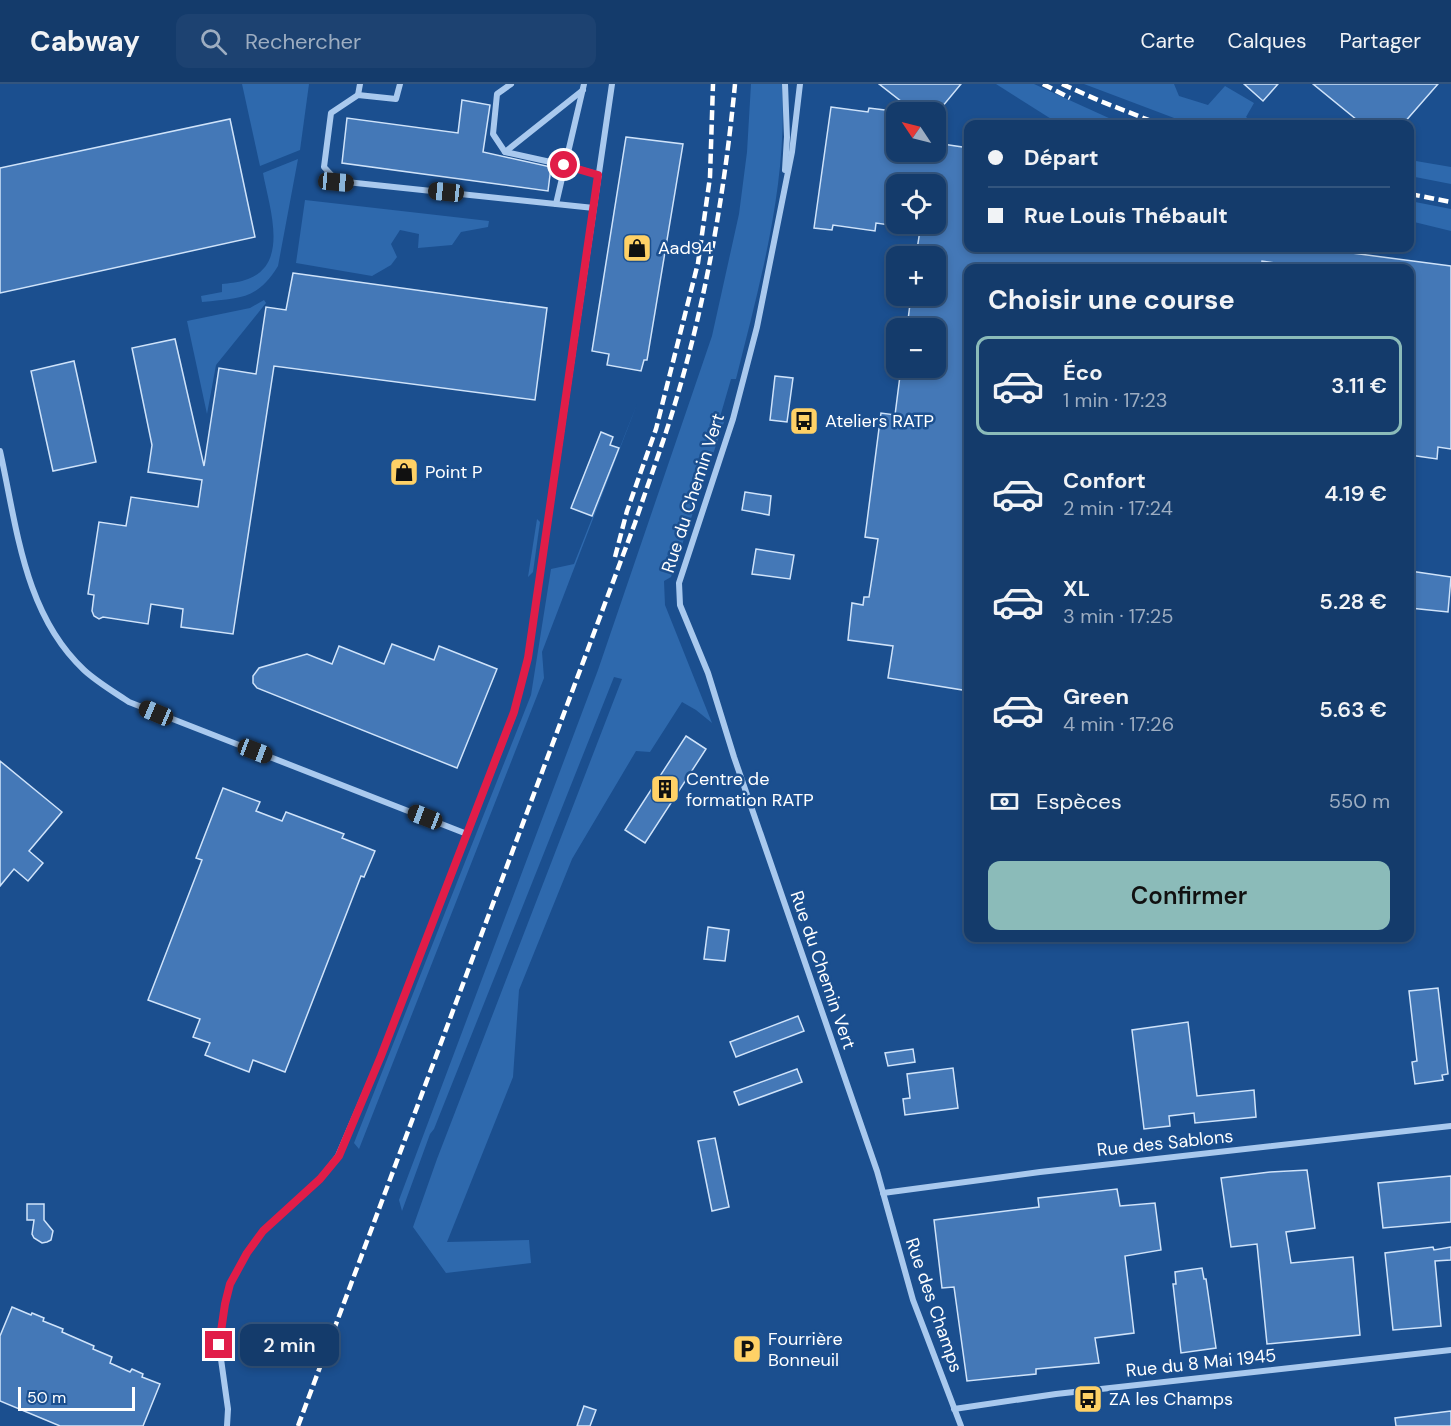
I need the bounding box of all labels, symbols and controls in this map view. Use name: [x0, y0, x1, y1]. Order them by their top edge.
search box: [176, 14, 596, 68]
text: Cabway: [30, 23, 140, 60]
icon: search: [197, 25, 230, 58]
text: Rechercher: [245, 27, 361, 56]
text: Carte: [1140, 27, 1195, 55]
text: Calques: [1228, 27, 1306, 55]
text: Partager: [1339, 27, 1421, 55]
north arrow: [886, 102, 946, 162]
map controls: [886, 102, 946, 378]
text: Départ: [1024, 143, 1099, 172]
route start: [550, 151, 577, 178]
car: [317, 171, 355, 193]
button: locate: [886, 174, 946, 234]
car: [427, 181, 465, 203]
text: Rue Louis Thébault: [1024, 201, 1228, 230]
shop icon: Aad94: [621, 232, 653, 264]
place label: Aad94: [658, 236, 713, 260]
button: +: [886, 246, 946, 306]
text: Choisir une course: [988, 282, 1235, 317]
button: −: [886, 318, 946, 378]
text: Éco: [1063, 358, 1103, 387]
icon: car: [991, 359, 1045, 413]
text: 3.11 €: [1331, 371, 1387, 400]
text: 1 min · 17:23: [1063, 387, 1168, 413]
bus stop icon: Ateliers RATP: [788, 405, 820, 437]
place label: Ateliers RATP: [825, 409, 934, 433]
street label: Rue du Chemin Vert: [656, 410, 730, 576]
shop icon: Point P: [388, 456, 420, 488]
place label: Point P: [425, 460, 483, 484]
text: Confort: [1063, 466, 1146, 495]
icon: car: [991, 467, 1045, 521]
text: 4.19 €: [1324, 479, 1387, 508]
text: 2 min · 17:24: [1063, 495, 1173, 521]
text: XL: [1063, 574, 1090, 603]
icon: car: [991, 575, 1045, 629]
text: 5.28 €: [1319, 587, 1387, 616]
text: 3 min · 17:25: [1063, 603, 1174, 629]
text: Green: [1063, 682, 1129, 711]
icon: car: [991, 683, 1045, 737]
text: 5.63 €: [1319, 695, 1387, 724]
car: [136, 698, 176, 728]
text: 4 min · 17:26: [1063, 711, 1174, 737]
car: [235, 736, 275, 766]
place label: Centre de formation RATP: [686, 767, 814, 812]
building icon: Centre de formation RATP: [649, 773, 681, 805]
icon: cash: [988, 785, 1021, 818]
text: Espèces: [1036, 787, 1122, 816]
text: 550 m: [1329, 788, 1390, 814]
car: [405, 802, 445, 832]
button: Confirmer: [988, 861, 1390, 930]
street label: Rue du Chemin Vert: [785, 888, 861, 1052]
street label: Rue des Sablons: [1096, 1124, 1234, 1162]
street label: Rue des Champs: [900, 1235, 968, 1375]
callout: 2 min: [240, 1324, 339, 1366]
place label: Fourrière Bonneuil: [768, 1327, 843, 1372]
route end: [205, 1331, 232, 1358]
text: 2 min: [263, 1332, 316, 1358]
parking icon: Fourrière Bonneuil: [731, 1333, 763, 1365]
street label: Rue du 8 Mai 1945: [1125, 1343, 1277, 1383]
bus stop icon: ZA les Champs: [1072, 1383, 1104, 1415]
scale bar: [18, 1384, 135, 1412]
text: 50 m: [27, 1387, 66, 1408]
place label: ZA les Champs: [1109, 1387, 1233, 1411]

